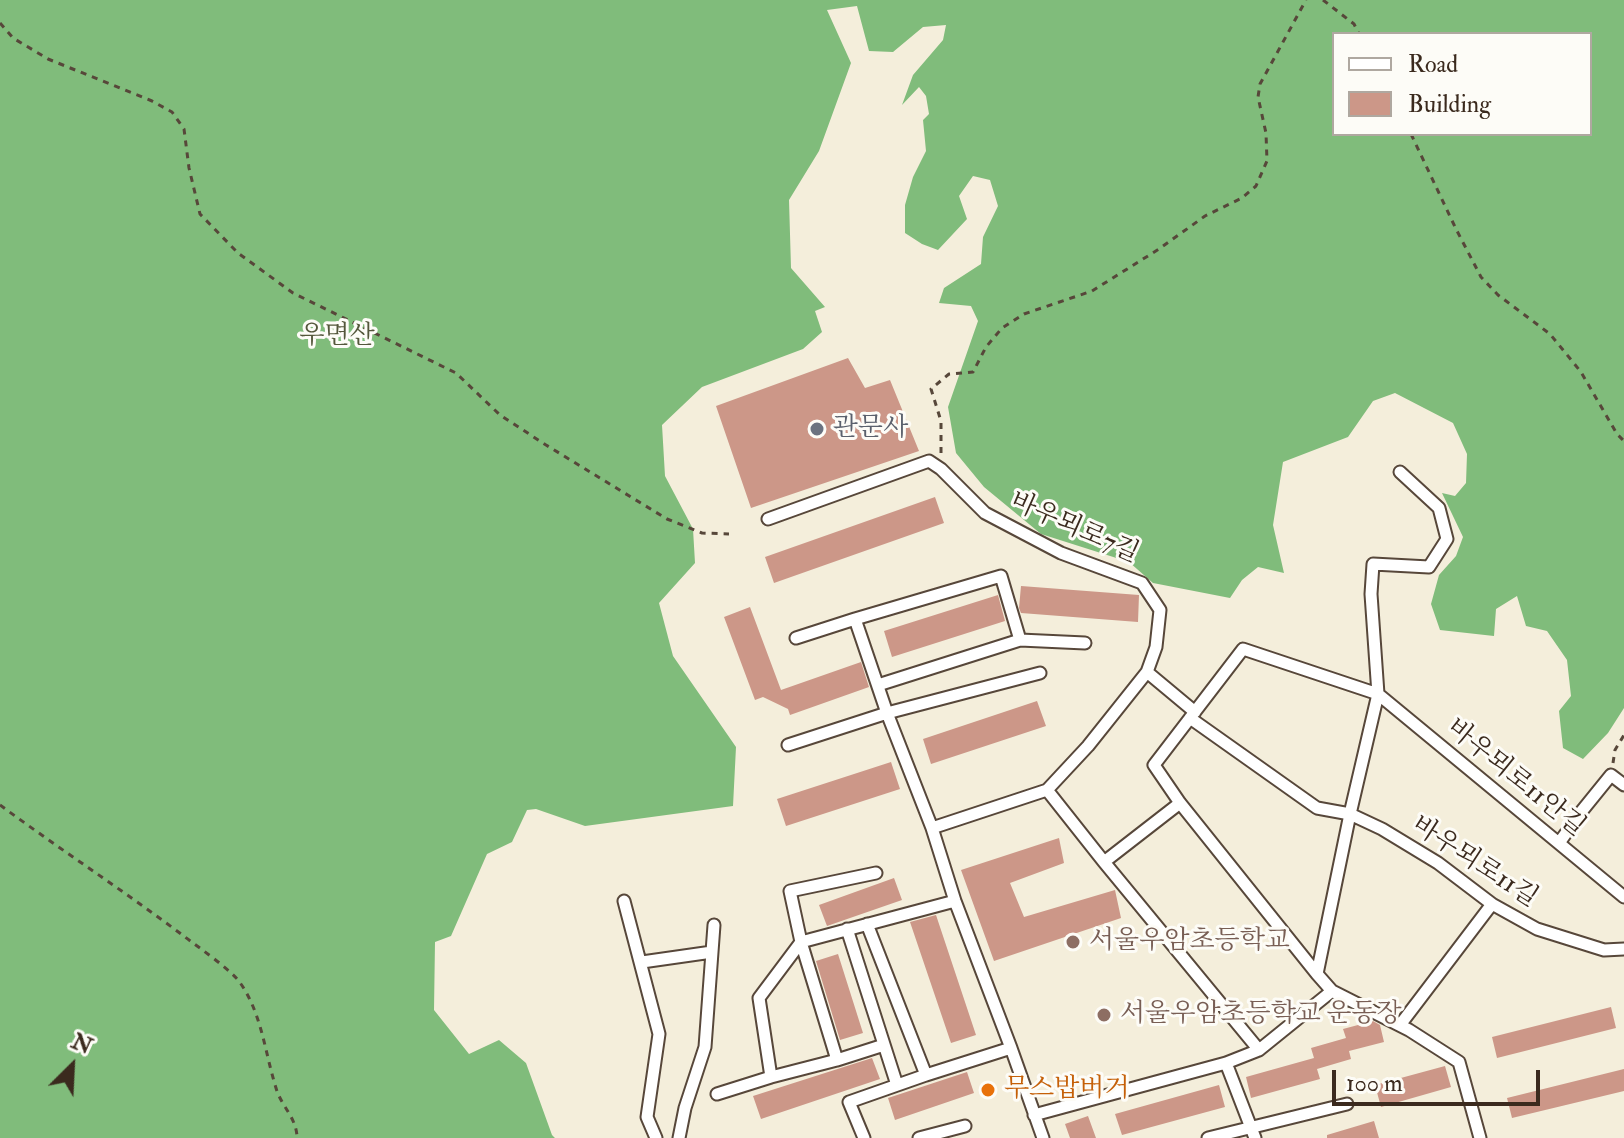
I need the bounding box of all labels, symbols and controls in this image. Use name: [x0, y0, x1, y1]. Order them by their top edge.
legend: [1332, 32, 1592, 136]
text: Road: [1408, 49, 1458, 80]
text: Building: [1408, 89, 1491, 120]
park label: 우면산: [299, 321, 375, 353]
place label: 관문사: [833, 413, 908, 445]
marker: 관문사: [808, 420, 826, 438]
street label: 바우뫼로7길: [1005, 487, 1143, 571]
street label: 바우뫼로11안길: [1439, 714, 1591, 844]
street label: 바우뫼로11길: [1405, 811, 1543, 915]
place label: 서울우암초등학교: [1089, 926, 1290, 958]
marker: 서울우암초등학교: [1064, 933, 1082, 951]
place label: 서울우암초등학교 운동장: [1120, 999, 1402, 1031]
marker: 서울우암초등학교 운동장: [1095, 1006, 1113, 1024]
north arrow: [32, 1026, 112, 1106]
text: N: [67, 1027, 96, 1061]
scale bar: [1336, 1054, 1544, 1104]
text: 100 m: [1346, 1068, 1403, 1099]
place label: 무스밥버거: [1004, 1074, 1130, 1106]
marker: 무스밥버거: [979, 1081, 997, 1099]

